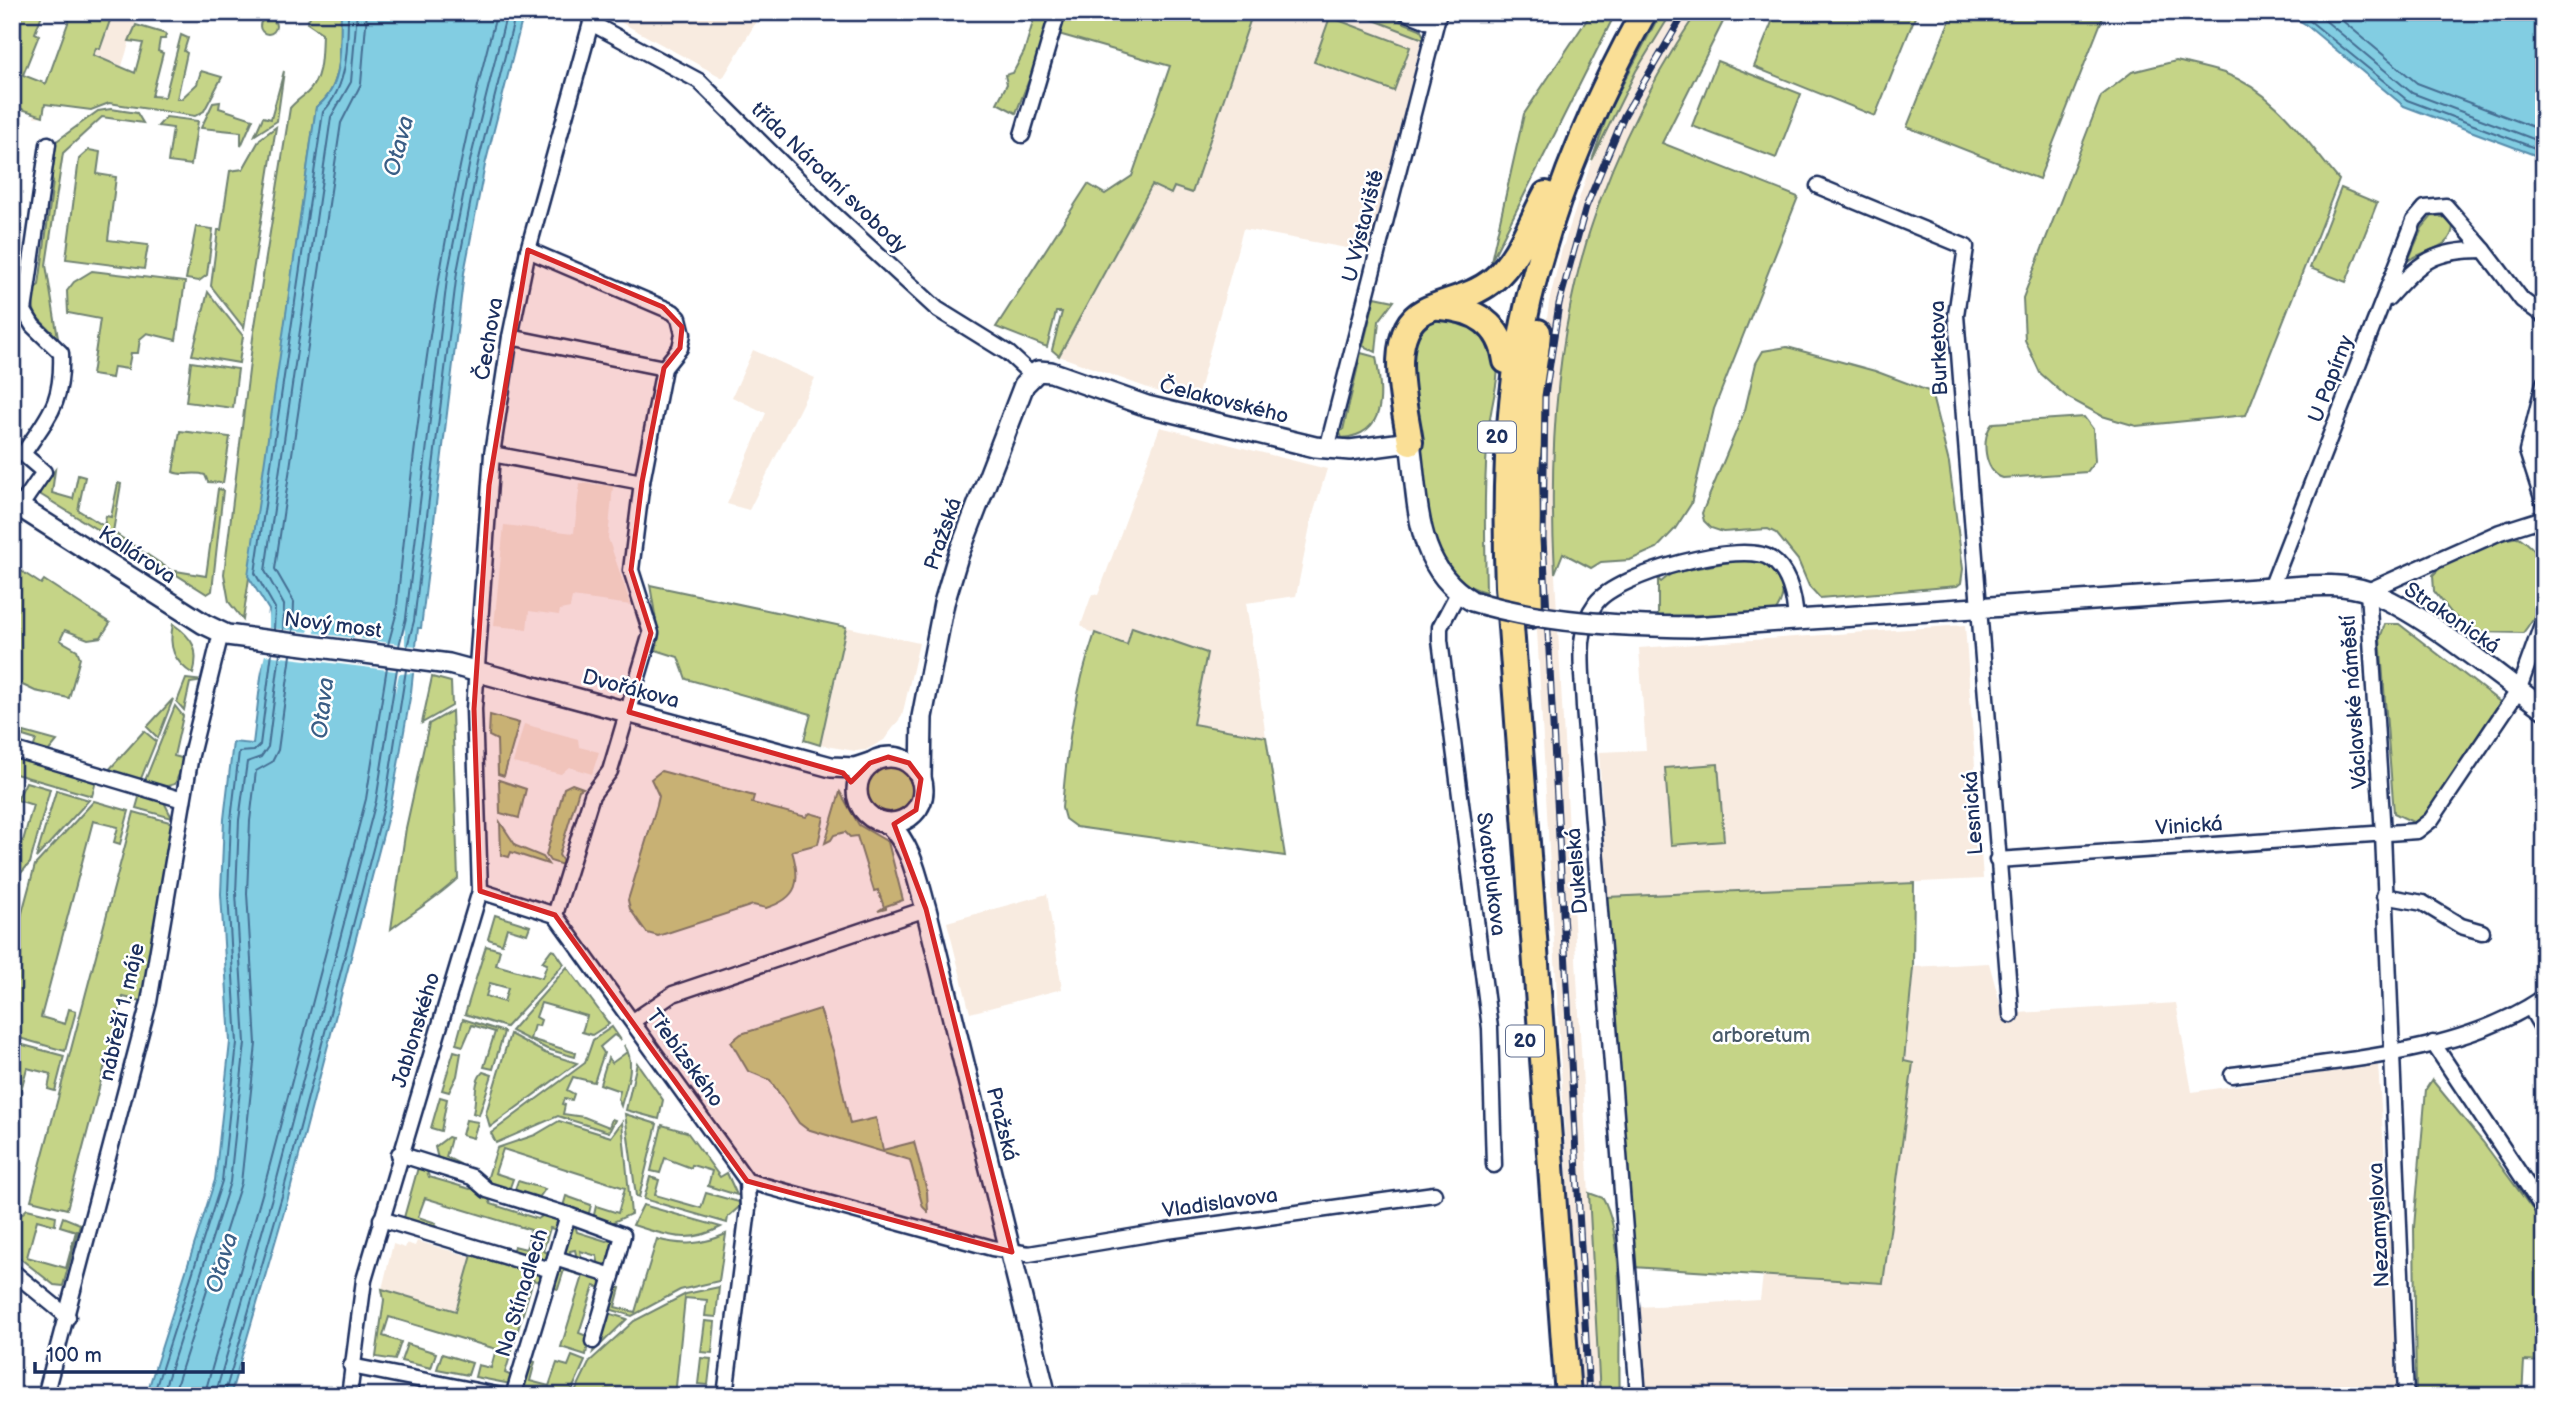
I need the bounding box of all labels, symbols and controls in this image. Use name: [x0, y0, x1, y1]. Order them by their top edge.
street label: třída Národní svobody: [746, 97, 913, 259]
water label: Otava: [378, 113, 420, 179]
street label: U Výstaviště: [1337, 167, 1389, 285]
street label: Čechova: [468, 295, 509, 382]
street label: Burketova: [1925, 300, 1953, 396]
street label: U Papírny: [2303, 331, 2359, 426]
street label: Čelakovského: [1157, 372, 1291, 429]
road number: 20: [1478, 422, 1516, 452]
street label: Pražská: [919, 494, 967, 574]
street label: Kollárova: [94, 521, 180, 589]
street label: Strakonická: [2399, 577, 2505, 659]
street label: Nový most: [283, 607, 384, 643]
street label: Václavské náměstí: [2335, 613, 2373, 790]
street label: Dvořákova: [580, 664, 682, 714]
water label: Otava: [305, 676, 341, 740]
street label: Lesnická: [1958, 770, 1988, 856]
street label: Svatoplukova: [1471, 811, 1511, 937]
street label: Vinická: [2154, 811, 2224, 841]
street label: Dukelská: [1561, 827, 1593, 915]
street label: nábřeží 1. máje: [94, 941, 150, 1083]
street label: Jablonského: [387, 969, 445, 1091]
street label: Třebízského: [641, 1004, 729, 1112]
park label: arboretum: [1712, 1023, 1810, 1048]
road number: 20: [1506, 1026, 1544, 1056]
street label: Pražská: [981, 1085, 1023, 1163]
street label: Nezamyslova: [2363, 1162, 2395, 1288]
street label: Vladislavova: [1161, 1183, 1279, 1223]
street label: Na Stínadlech: [491, 1226, 553, 1360]
water label: Otava: [200, 1229, 244, 1297]
scale bar: [35, 1331, 243, 1375]
text: 100 m: [46, 1343, 102, 1368]

